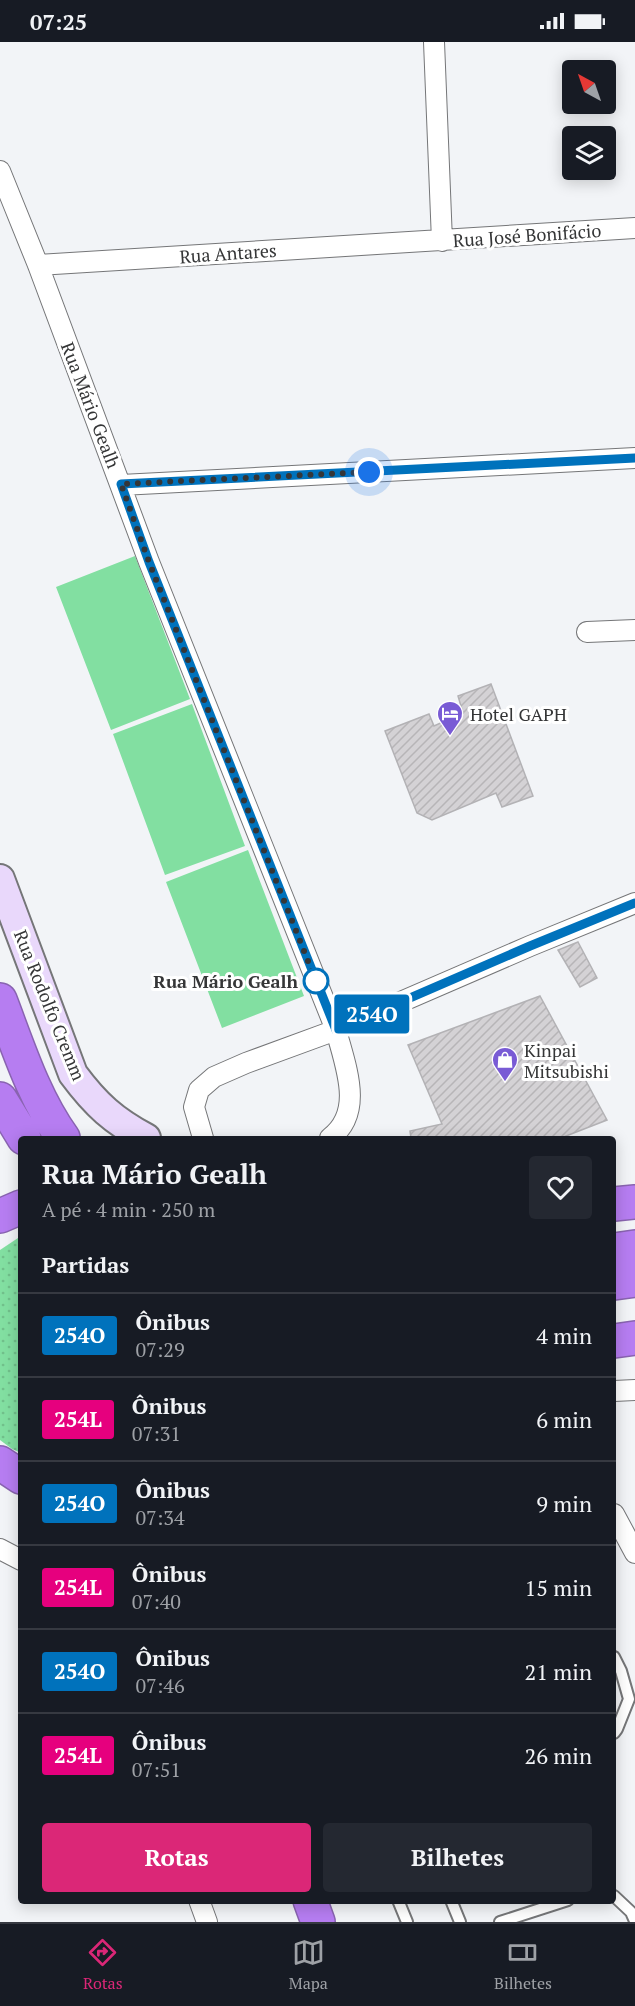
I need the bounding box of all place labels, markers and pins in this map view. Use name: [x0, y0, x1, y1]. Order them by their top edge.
hotel icon: Hotel GAPH: [435, 699, 465, 737]
place label: Hotel GAPH: [470, 702, 567, 726]
marker: Rua Mário Gealh: [303, 968, 329, 994]
place label: Rua Mário Gealh: [153, 969, 298, 993]
place label: Kinpai Mitsubishi: [524, 1038, 609, 1083]
shop icon: Kinpai Mitsubishi: [490, 1045, 520, 1083]

